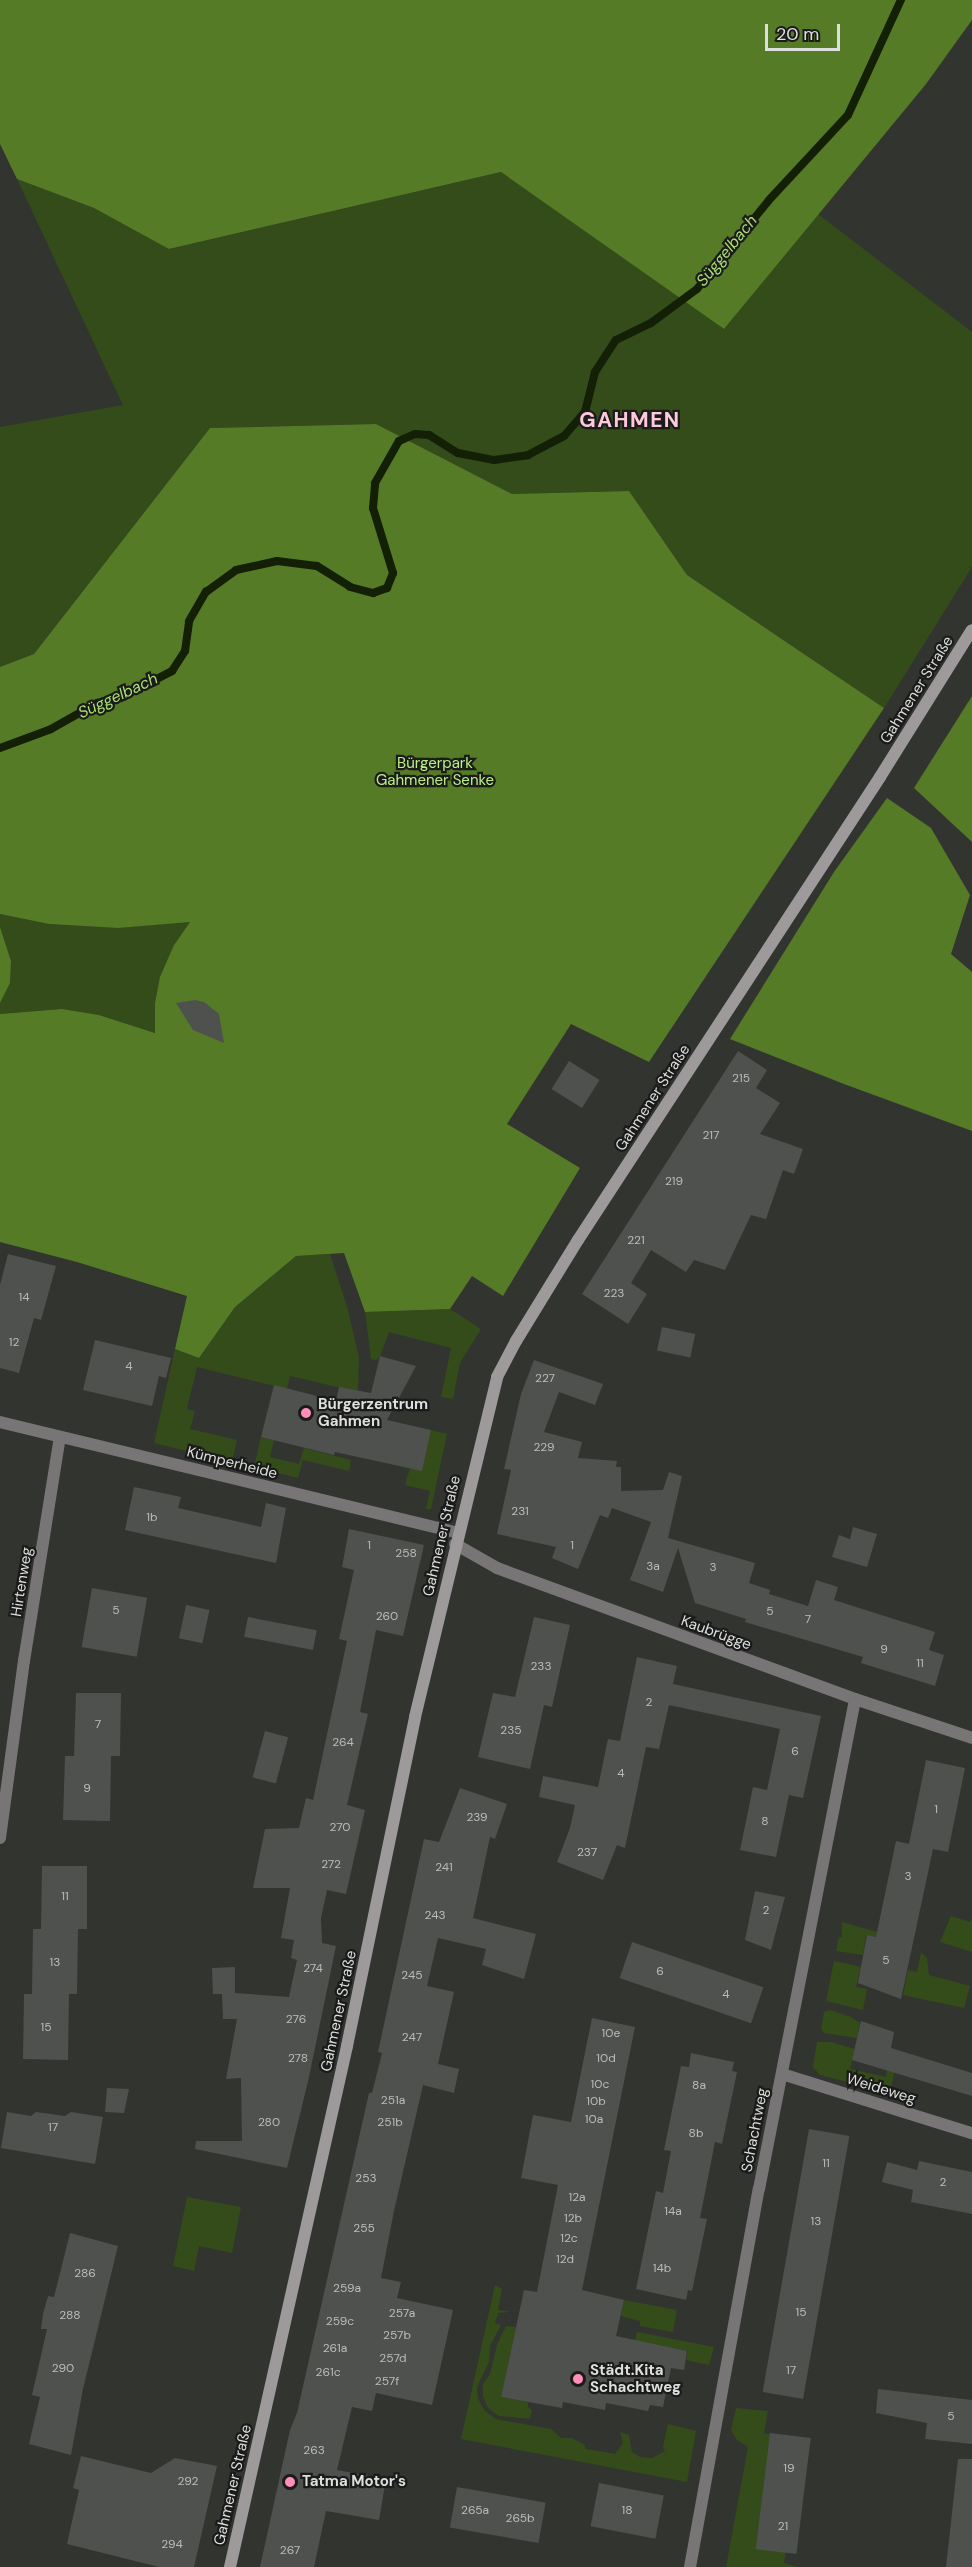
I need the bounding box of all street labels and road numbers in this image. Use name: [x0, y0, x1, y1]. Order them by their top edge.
street label: Gahmener Straße: [877, 633, 957, 747]
street label: Gahmener Straße: [612, 1041, 694, 1155]
street label: Kümperheide: [185, 1443, 279, 1483]
street label: Gahmener Straße: [419, 1474, 465, 1598]
street label: Hirtenweg: [8, 1546, 36, 1618]
street label: Kaubrügge: [678, 1612, 754, 1654]
street label: Gahmener Straße: [317, 1949, 361, 2073]
street label: Weideweg: [844, 2070, 918, 2108]
street label: Schachtweg: [738, 2086, 772, 2174]
street label: Gahmener Straße: [210, 2423, 256, 2547]

